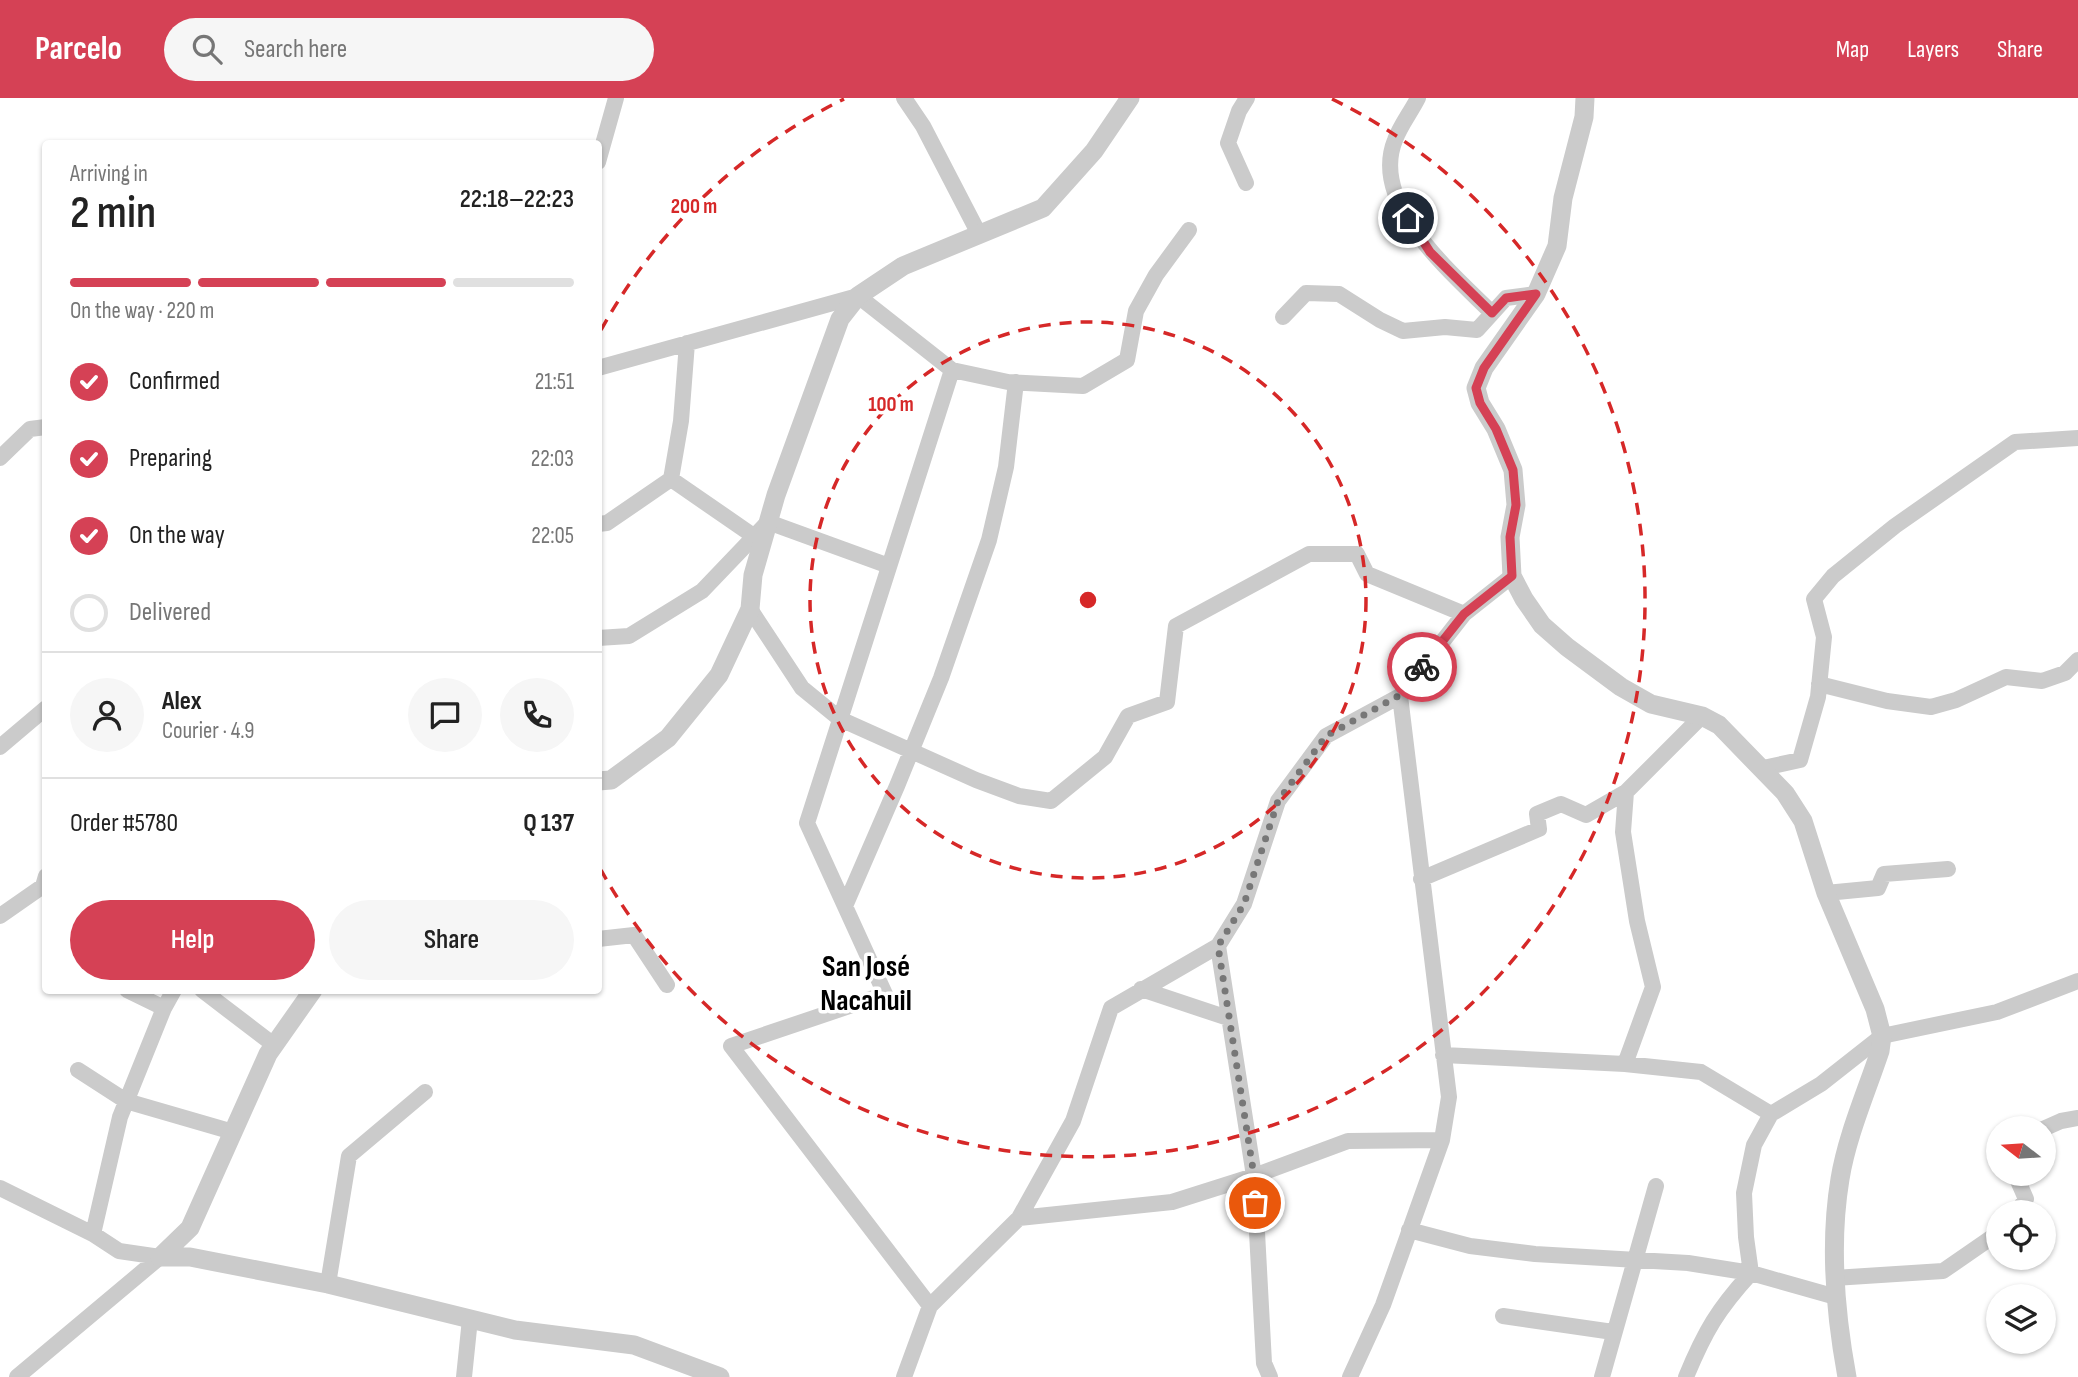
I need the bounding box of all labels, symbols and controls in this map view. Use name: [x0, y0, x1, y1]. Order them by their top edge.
search box: [164, 18, 654, 81]
text: Parcelo: [35, 29, 122, 69]
icon: search: [188, 30, 226, 68]
text: Search here: [244, 34, 347, 65]
text: Map: [1836, 35, 1869, 64]
text: Layers: [1907, 35, 1959, 64]
text: Share: [1997, 35, 2043, 64]
text: Arriving in: [70, 160, 148, 188]
text: 22:18–22:23: [460, 184, 574, 215]
text: 2 min: [70, 186, 156, 241]
pin: [1378, 188, 1438, 248]
text: 200 m: [671, 194, 717, 219]
icon: home: [1389, 199, 1427, 237]
text: On the way · 220 m: [70, 297, 214, 325]
icon: check: [70, 363, 108, 401]
text: Confirmed: [129, 366, 220, 397]
text: 21:51: [535, 368, 574, 396]
text: 100 m: [868, 392, 914, 417]
icon: check: [70, 440, 108, 478]
text: Preparing: [129, 443, 212, 474]
text: 22:03: [531, 445, 574, 473]
icon: check: [70, 517, 108, 555]
text: On the way: [129, 520, 225, 551]
text: 22:05: [531, 522, 574, 550]
centre of rings: [1076, 588, 1100, 612]
text: Delivered: [129, 597, 211, 628]
courier: [1387, 632, 1457, 702]
icon: bike: [1403, 648, 1441, 686]
button: person: [70, 678, 144, 752]
button: chat: [408, 678, 482, 752]
button: phone: [500, 678, 574, 752]
text: Alex: [162, 686, 202, 717]
text: Courier · 4.9: [162, 717, 254, 745]
text: Order #5780: [70, 808, 178, 839]
text: Q 137: [523, 808, 574, 839]
button: Help: [70, 900, 315, 980]
button: Share: [329, 900, 574, 980]
district label: San José Nacahuil: [820, 949, 912, 1019]
north arrow: [1986, 1116, 2056, 1186]
map controls: [1986, 1116, 2056, 1354]
pin: [1225, 1173, 1285, 1233]
icon: bag: [1236, 1184, 1274, 1222]
button: locate: [1986, 1200, 2056, 1270]
button: layers: [1986, 1284, 2056, 1354]

